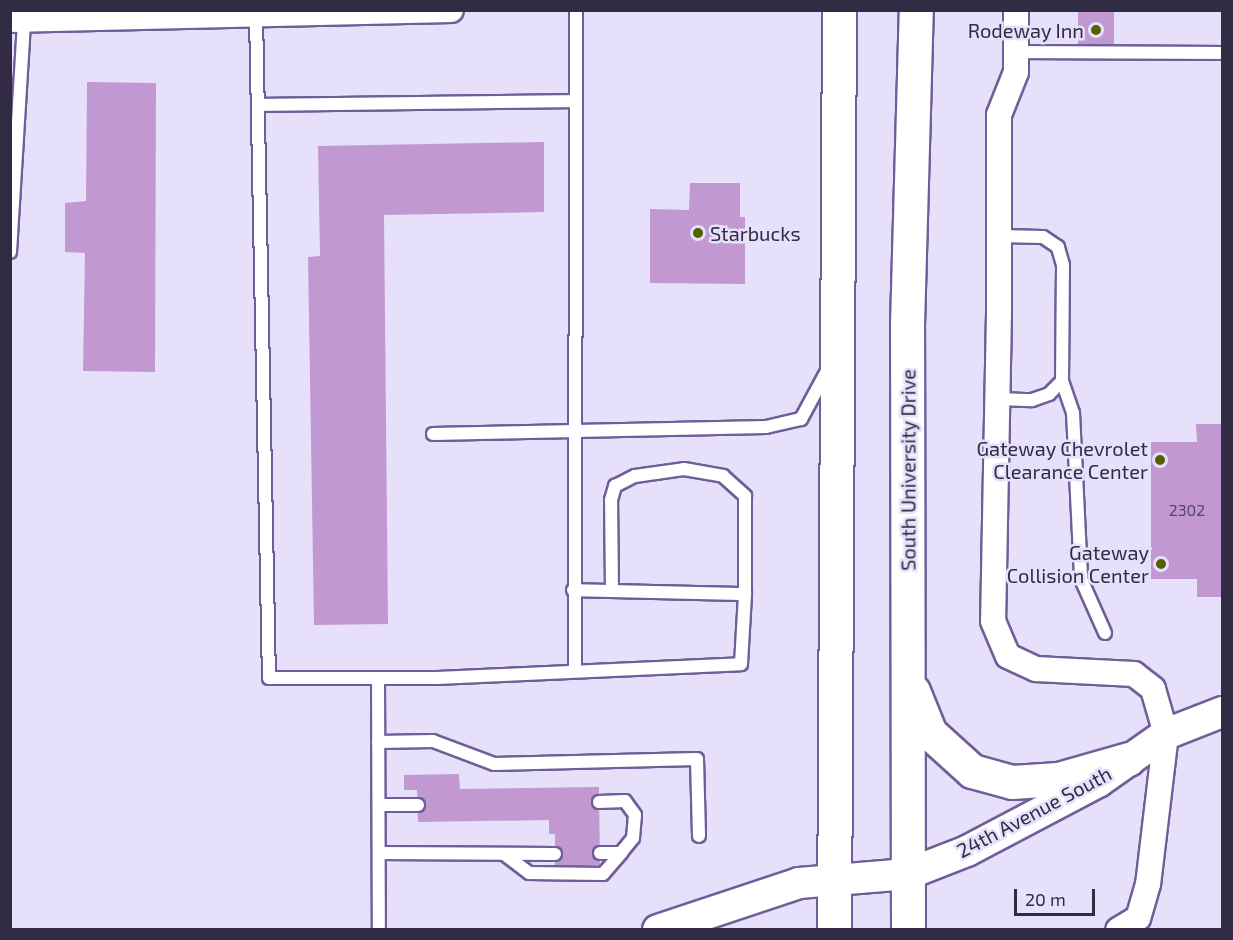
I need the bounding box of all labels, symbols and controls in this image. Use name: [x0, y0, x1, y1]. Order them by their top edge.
place label: Rodeway Inn: [967, 18, 1084, 42]
marker: Rodeway Inn: [1089, 23, 1103, 37]
place label: Starbucks: [710, 221, 801, 245]
marker: Starbucks: [691, 226, 705, 240]
street label: South University Drive: [896, 369, 920, 571]
place label: Gateway Chevrolet Clearance Center: [976, 436, 1148, 483]
marker: Gateway Chevrolet Clearance Center: [1153, 453, 1167, 467]
house number: 2302: [1169, 500, 1205, 520]
place label: Gateway Collision Center: [1007, 540, 1149, 587]
marker: Gateway Collision Center: [1154, 557, 1168, 571]
street label: 24th Avenue South: [952, 761, 1116, 863]
scale bar: [1017, 877, 1098, 915]
text: 20 m: [1025, 888, 1066, 910]

